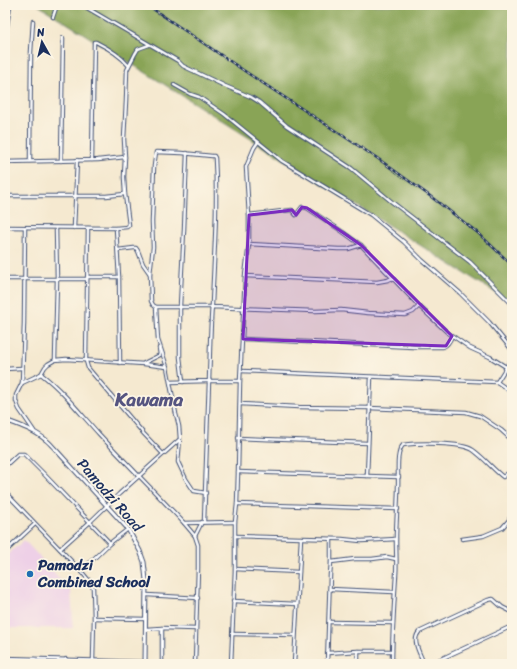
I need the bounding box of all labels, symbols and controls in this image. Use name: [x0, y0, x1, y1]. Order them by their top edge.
north arrow: [22, 22, 62, 62]
text: N: [35, 23, 46, 43]
district label: Kawama: [114, 383, 183, 416]
street label: Pamodzi Road: [70, 452, 150, 539]
place label: Pamodzi Combined School: [37, 552, 151, 595]
marker: Pamodzi Combined School: [25, 569, 35, 579]

